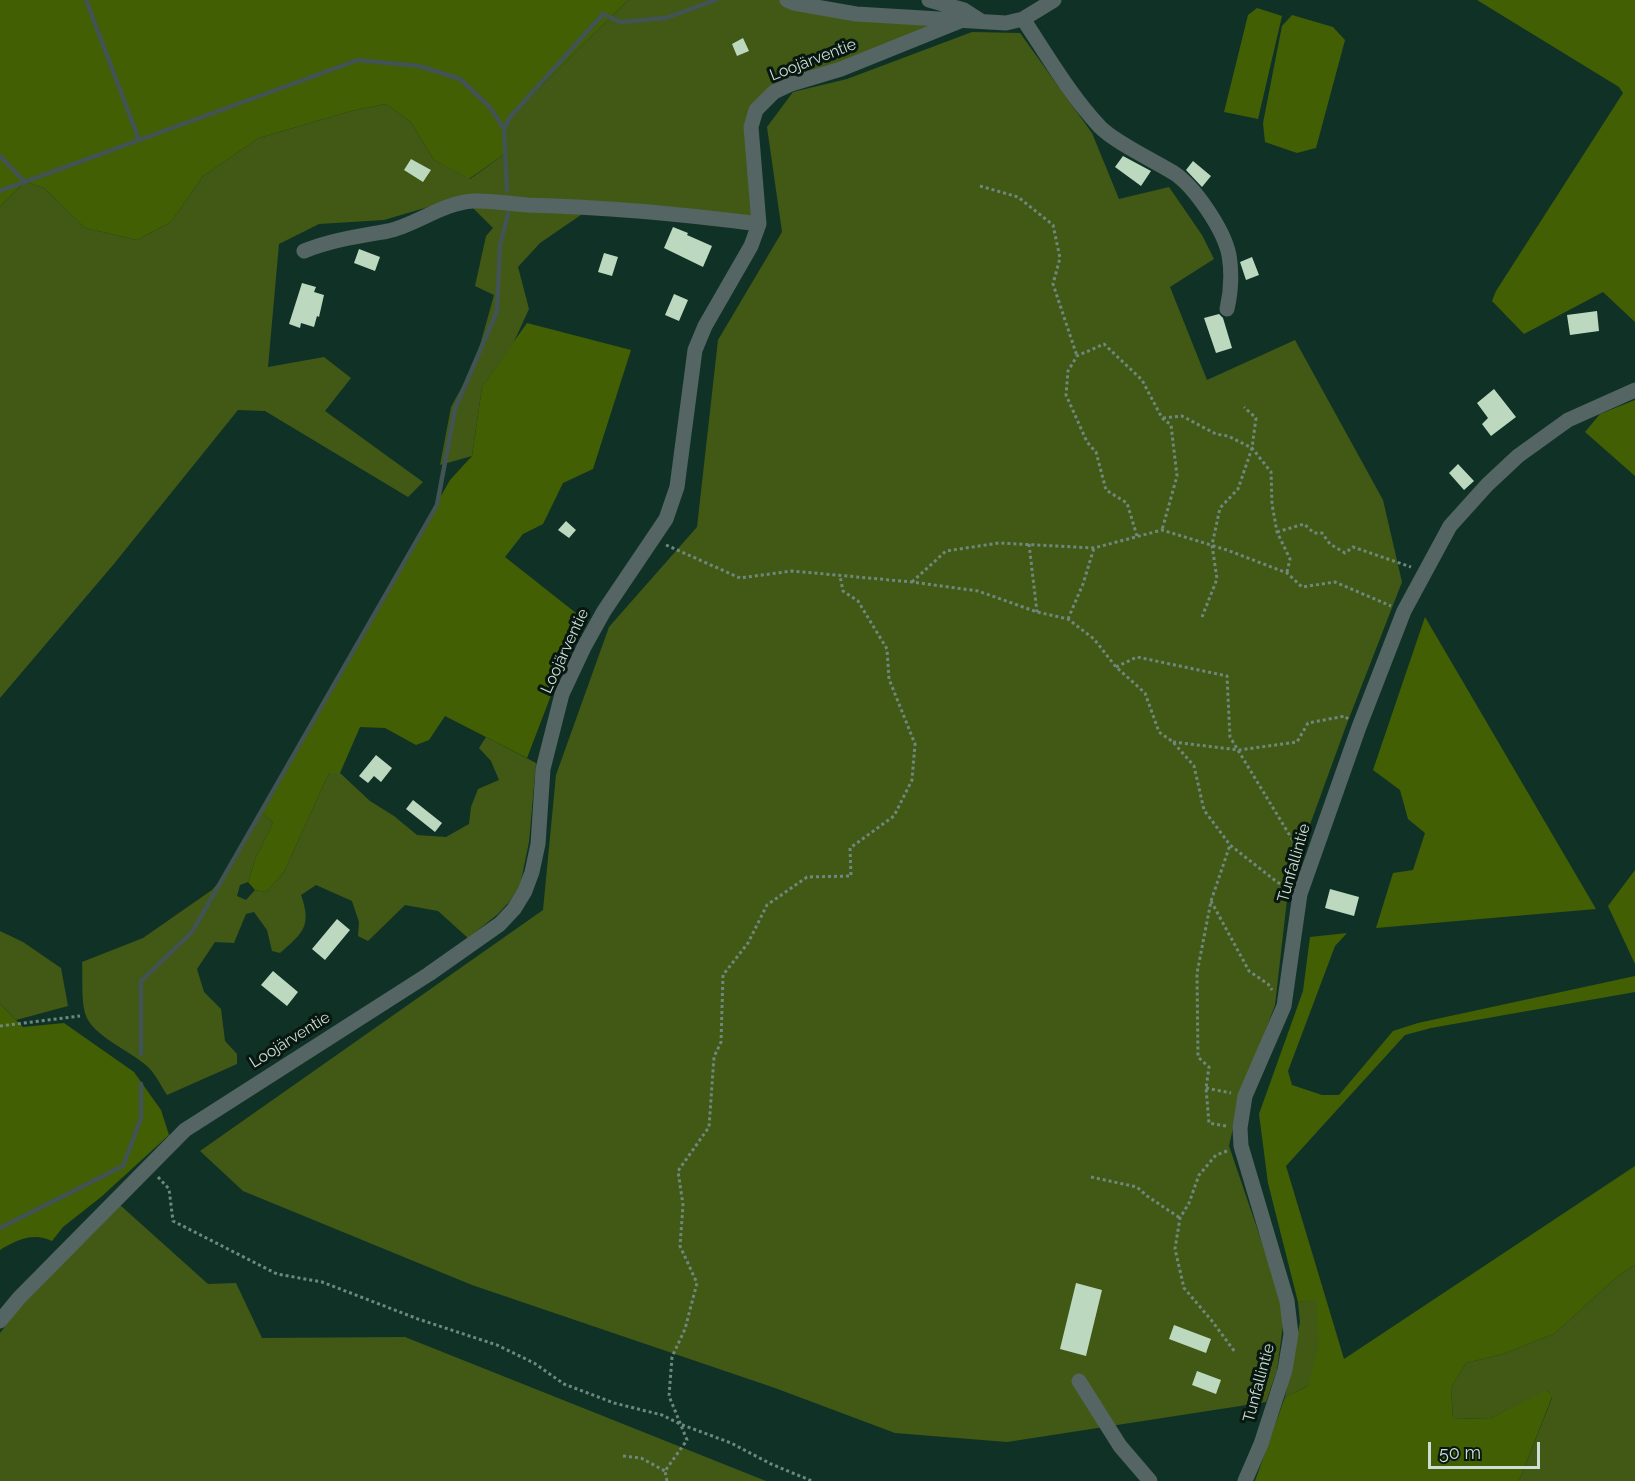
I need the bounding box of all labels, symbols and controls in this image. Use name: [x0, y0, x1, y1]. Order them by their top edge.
street label: Loojärventie: [767, 35, 859, 85]
street label: Loojärventie: [537, 606, 593, 696]
street label: Tunfallintie: [1274, 822, 1314, 904]
street label: Loojärventie: [246, 1008, 334, 1072]
street label: Tunfallintie: [1239, 1341, 1279, 1425]
scale bar: [1431, 1430, 1544, 1468]
text: 50 m: [1439, 1442, 1481, 1463]

